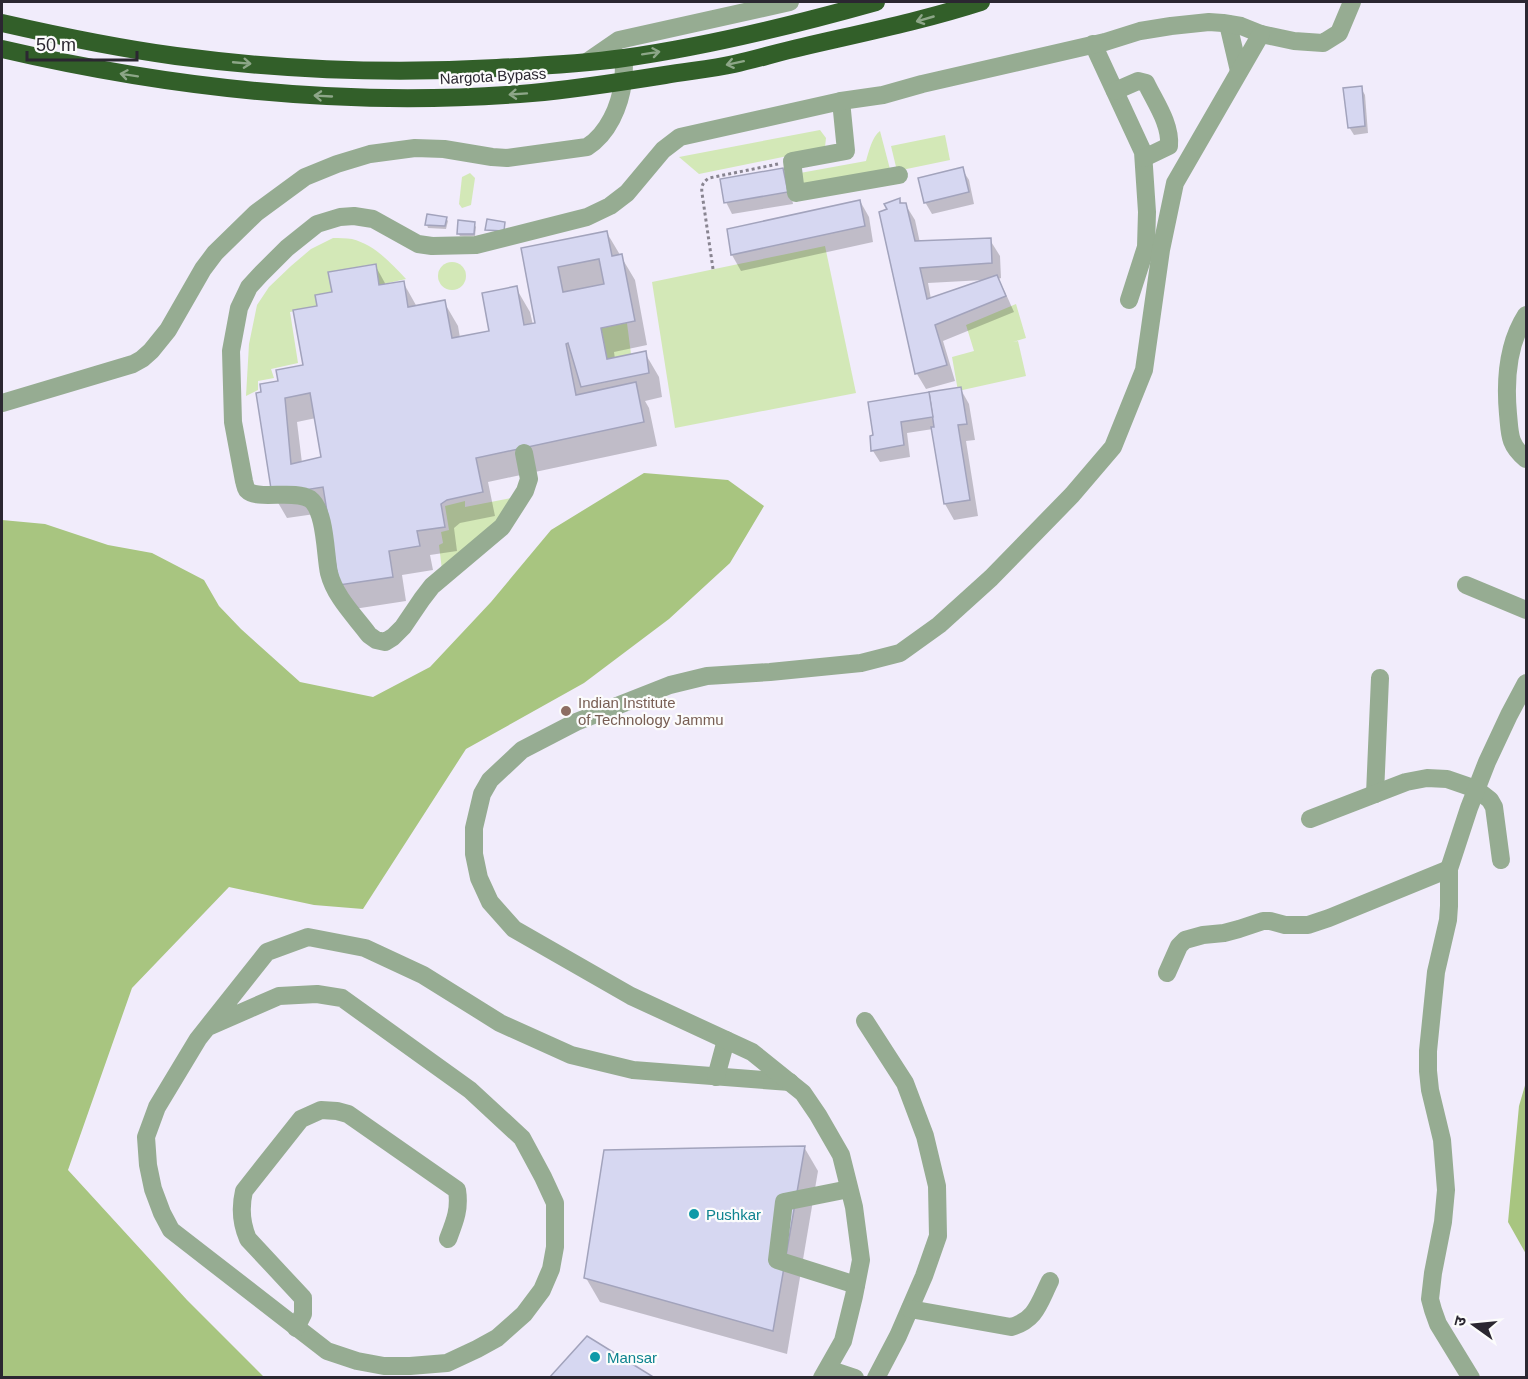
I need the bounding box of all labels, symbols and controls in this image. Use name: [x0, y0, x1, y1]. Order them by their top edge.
one-way arrow: [916, 14, 935, 25]
scale bar: [27, 24, 136, 62]
text: 50 m: [36, 35, 76, 55]
one-way arrow: [641, 48, 661, 59]
one-way arrow: [231, 58, 251, 69]
one-way arrow: [726, 58, 745, 70]
street label: Nargota Bypass: [439, 65, 547, 87]
one-way arrow: [120, 69, 140, 80]
one-way arrow: [509, 89, 528, 100]
one-way arrow: [314, 90, 334, 101]
place label: Indian Institute of Technology Jammu: [578, 694, 724, 728]
marker: Indian Institute of Technology Jammu: [559, 704, 573, 718]
place label: Pushkar: [706, 1206, 761, 1223]
marker: Pushkar: [687, 1207, 701, 1221]
north arrow: [1444, 1295, 1504, 1355]
text: उ: [1451, 1314, 1470, 1328]
place label: Mansar: [607, 1349, 657, 1366]
marker: Mansar: [588, 1350, 602, 1364]

